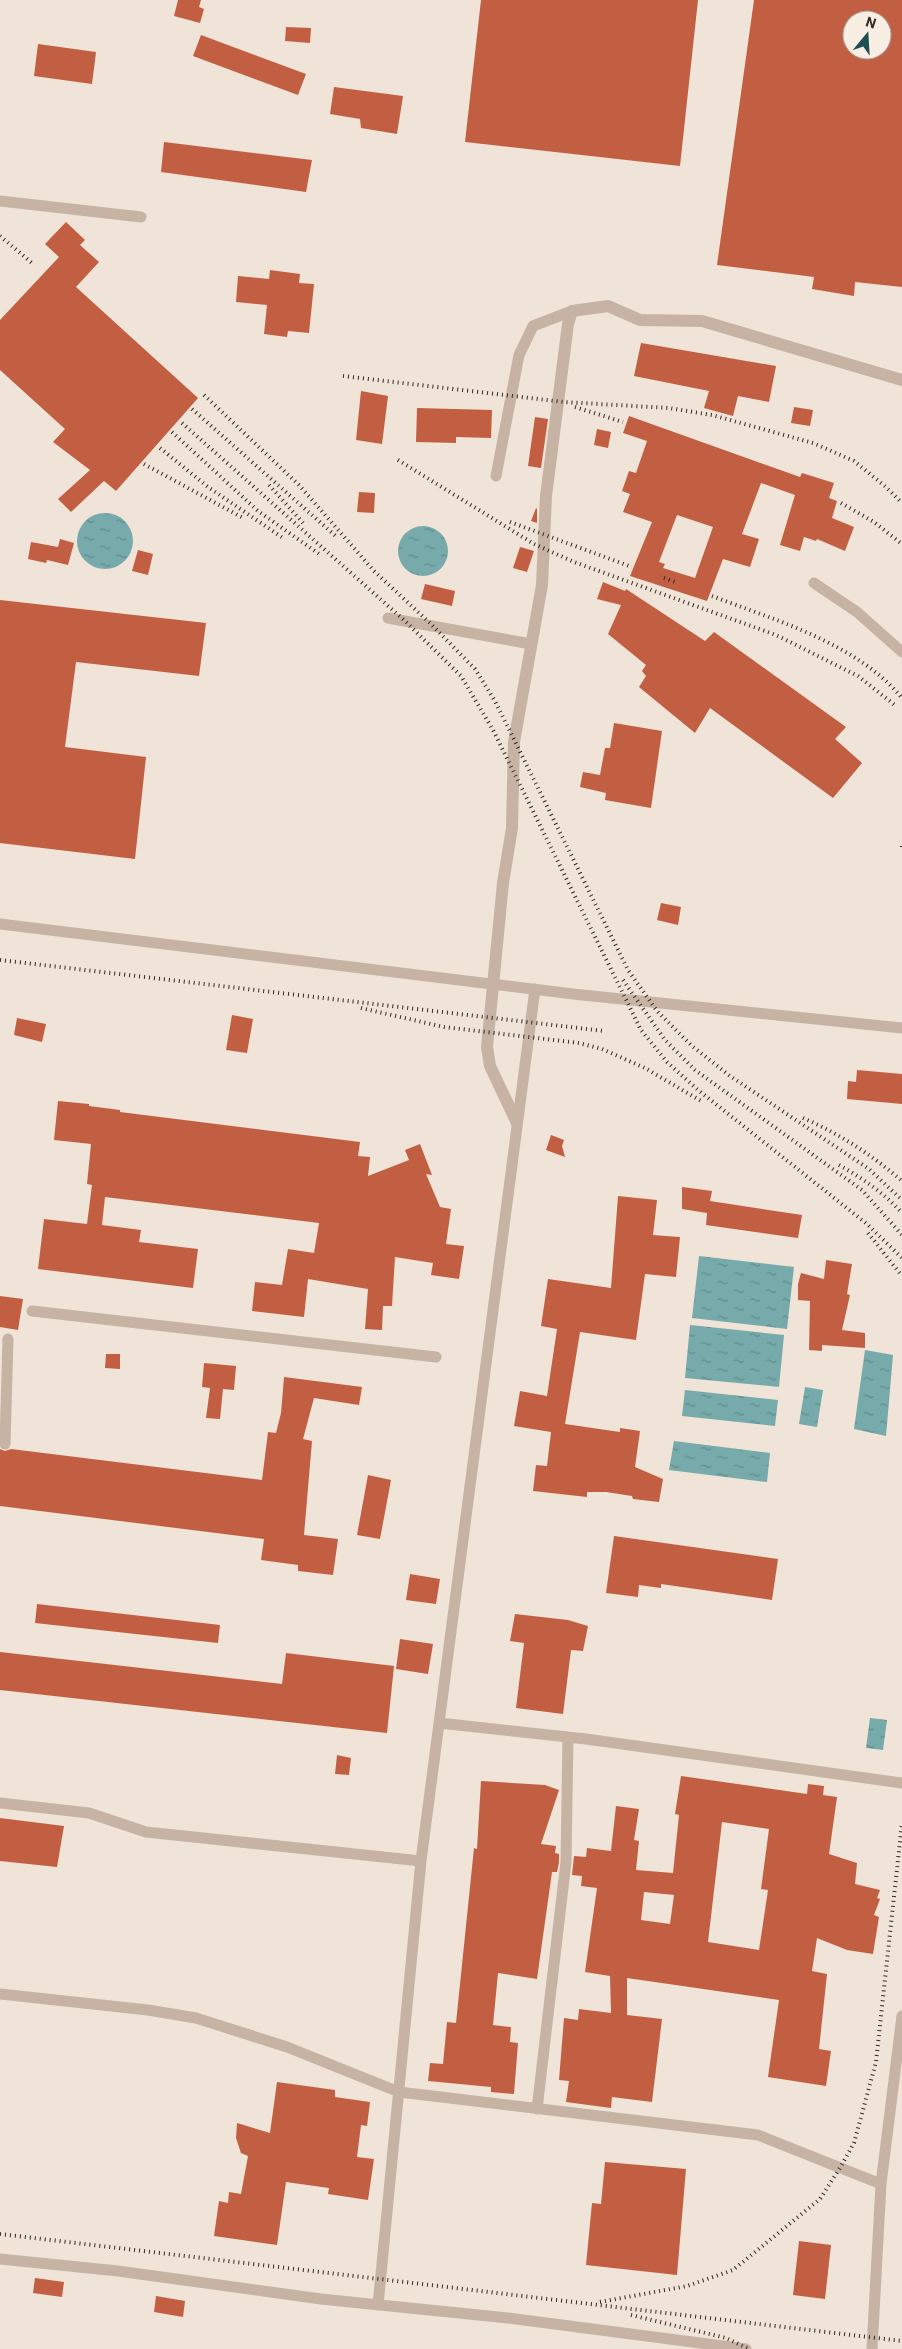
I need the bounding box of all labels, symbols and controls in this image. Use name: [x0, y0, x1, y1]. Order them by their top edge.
north arrow: [842, 10, 892, 60]
text: N: [864, 13, 878, 32]

